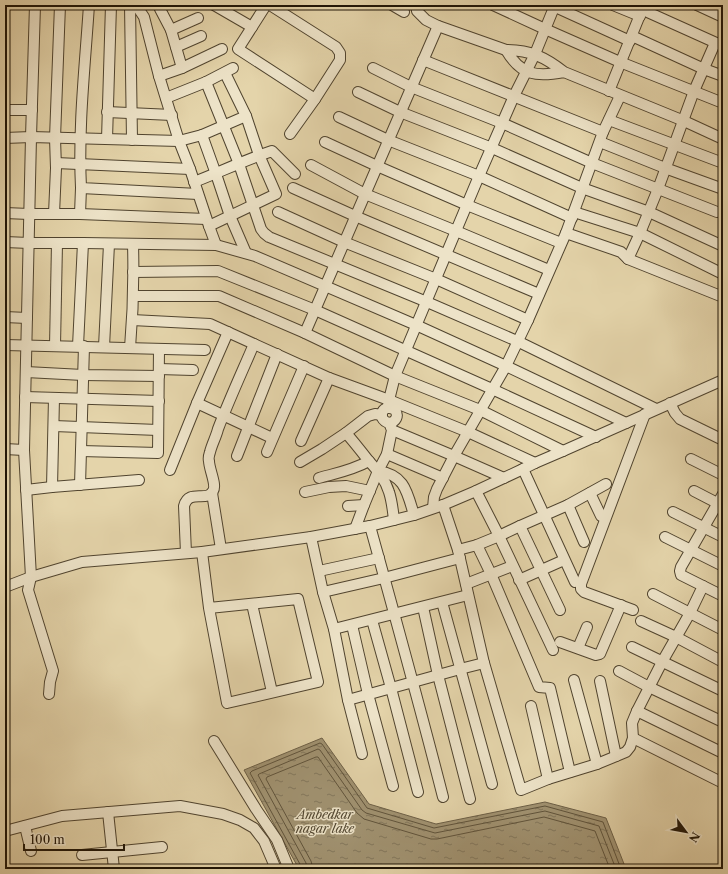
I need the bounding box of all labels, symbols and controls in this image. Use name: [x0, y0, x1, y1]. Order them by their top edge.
water label: Ambedkar nagar lake: [295, 807, 355, 836]
north arrow: [666, 812, 706, 852]
scale bar: [24, 826, 124, 852]
text: N: [686, 830, 703, 845]
text: 100 m: [30, 832, 65, 847]

